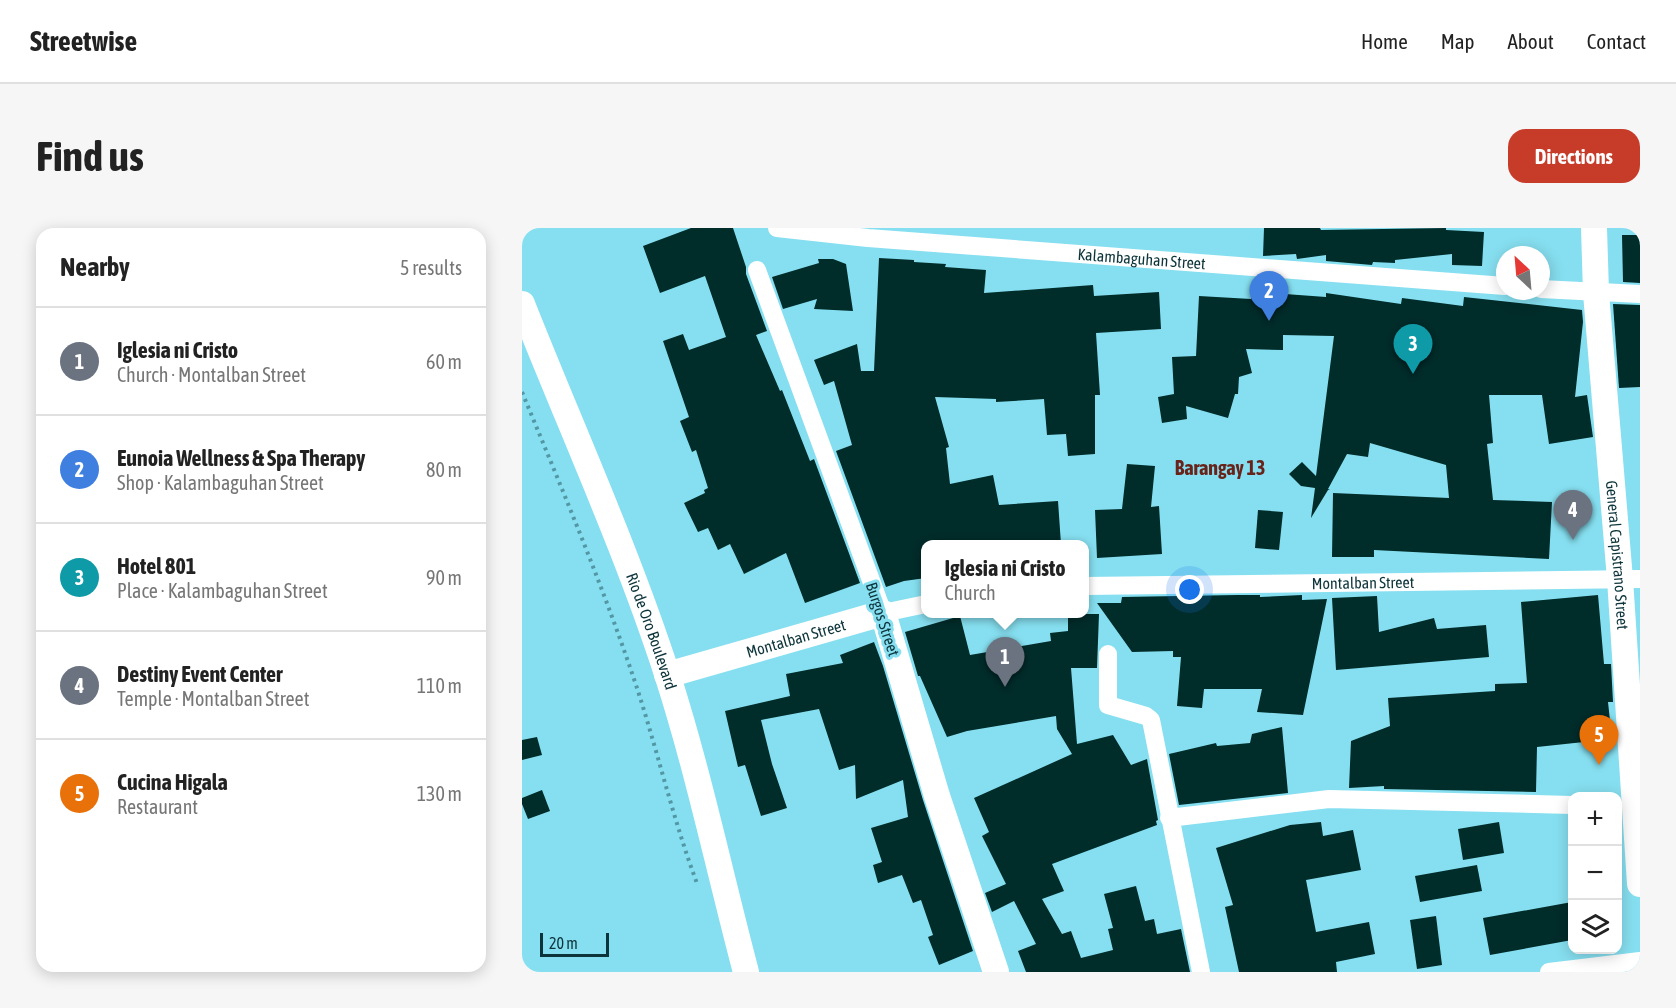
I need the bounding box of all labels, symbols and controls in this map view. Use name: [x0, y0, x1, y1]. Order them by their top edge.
text: Streetwise: [30, 25, 137, 57]
text: Home: [1361, 29, 1408, 53]
text: Map: [1441, 29, 1475, 53]
text: About: [1508, 29, 1554, 53]
text: Contact: [1587, 29, 1646, 53]
button: Directions: [1508, 129, 1640, 183]
text: Find us: [36, 132, 144, 180]
street label: Kalambaguhan Street: [1077, 245, 1207, 272]
north arrow: [1496, 246, 1550, 300]
text: Nearby: [60, 252, 130, 282]
text: 5 results: [400, 256, 462, 279]
pin: 2: [1250, 272, 1288, 321]
pin: 3: [1394, 324, 1432, 374]
text: Iglesia ni Cristo: [117, 337, 238, 363]
text: 1: [75, 350, 84, 373]
text: 60 m: [426, 350, 462, 373]
text: Church · Montalban Street: [117, 363, 306, 386]
text: Eunoia Wellness & Spa Therapy: [117, 445, 365, 471]
district label: Barangay 13: [1175, 456, 1265, 479]
text: 2: [75, 458, 84, 481]
text: 80 m: [426, 458, 462, 481]
text: Shop · Kalambaguhan Street: [117, 471, 324, 494]
street label: General Capistrano Street: [1603, 480, 1632, 631]
pin: 4: [1554, 490, 1592, 540]
popup: [921, 540, 1089, 618]
text: Hotel 801: [117, 553, 196, 579]
text: Iglesia ni Cristo: [944, 555, 1066, 581]
text: 3: [75, 566, 84, 589]
text: 90 m: [426, 566, 462, 589]
street label: Rio de Oro Boulevard: [623, 570, 680, 692]
street label: Montalban Street: [1312, 573, 1415, 592]
your location: [1175, 575, 1204, 604]
text: Place · Kalambaguhan Street: [117, 579, 328, 602]
street label: Burgos Street: [862, 580, 904, 659]
text: Church: [944, 581, 996, 604]
street label: Montalban Street: [744, 615, 848, 661]
pin: 1: [986, 638, 1024, 687]
text: Destiny Event Center: [117, 661, 283, 687]
text: 4: [75, 674, 84, 697]
text: 110 m: [417, 674, 462, 697]
text: Temple · Montalban Street: [117, 687, 309, 710]
pin: 5: [1580, 716, 1618, 765]
text: Cucina Higala: [117, 769, 228, 795]
text: 5: [75, 782, 84, 805]
text: 130 m: [417, 782, 462, 805]
map controls: [1568, 792, 1622, 954]
button: +: [1568, 792, 1622, 846]
text: Restaurant: [117, 795, 198, 818]
button: −: [1568, 846, 1622, 900]
button: layers: [1568, 900, 1622, 954]
scale bar: [540, 930, 609, 958]
text: 20 m: [549, 934, 578, 952]

